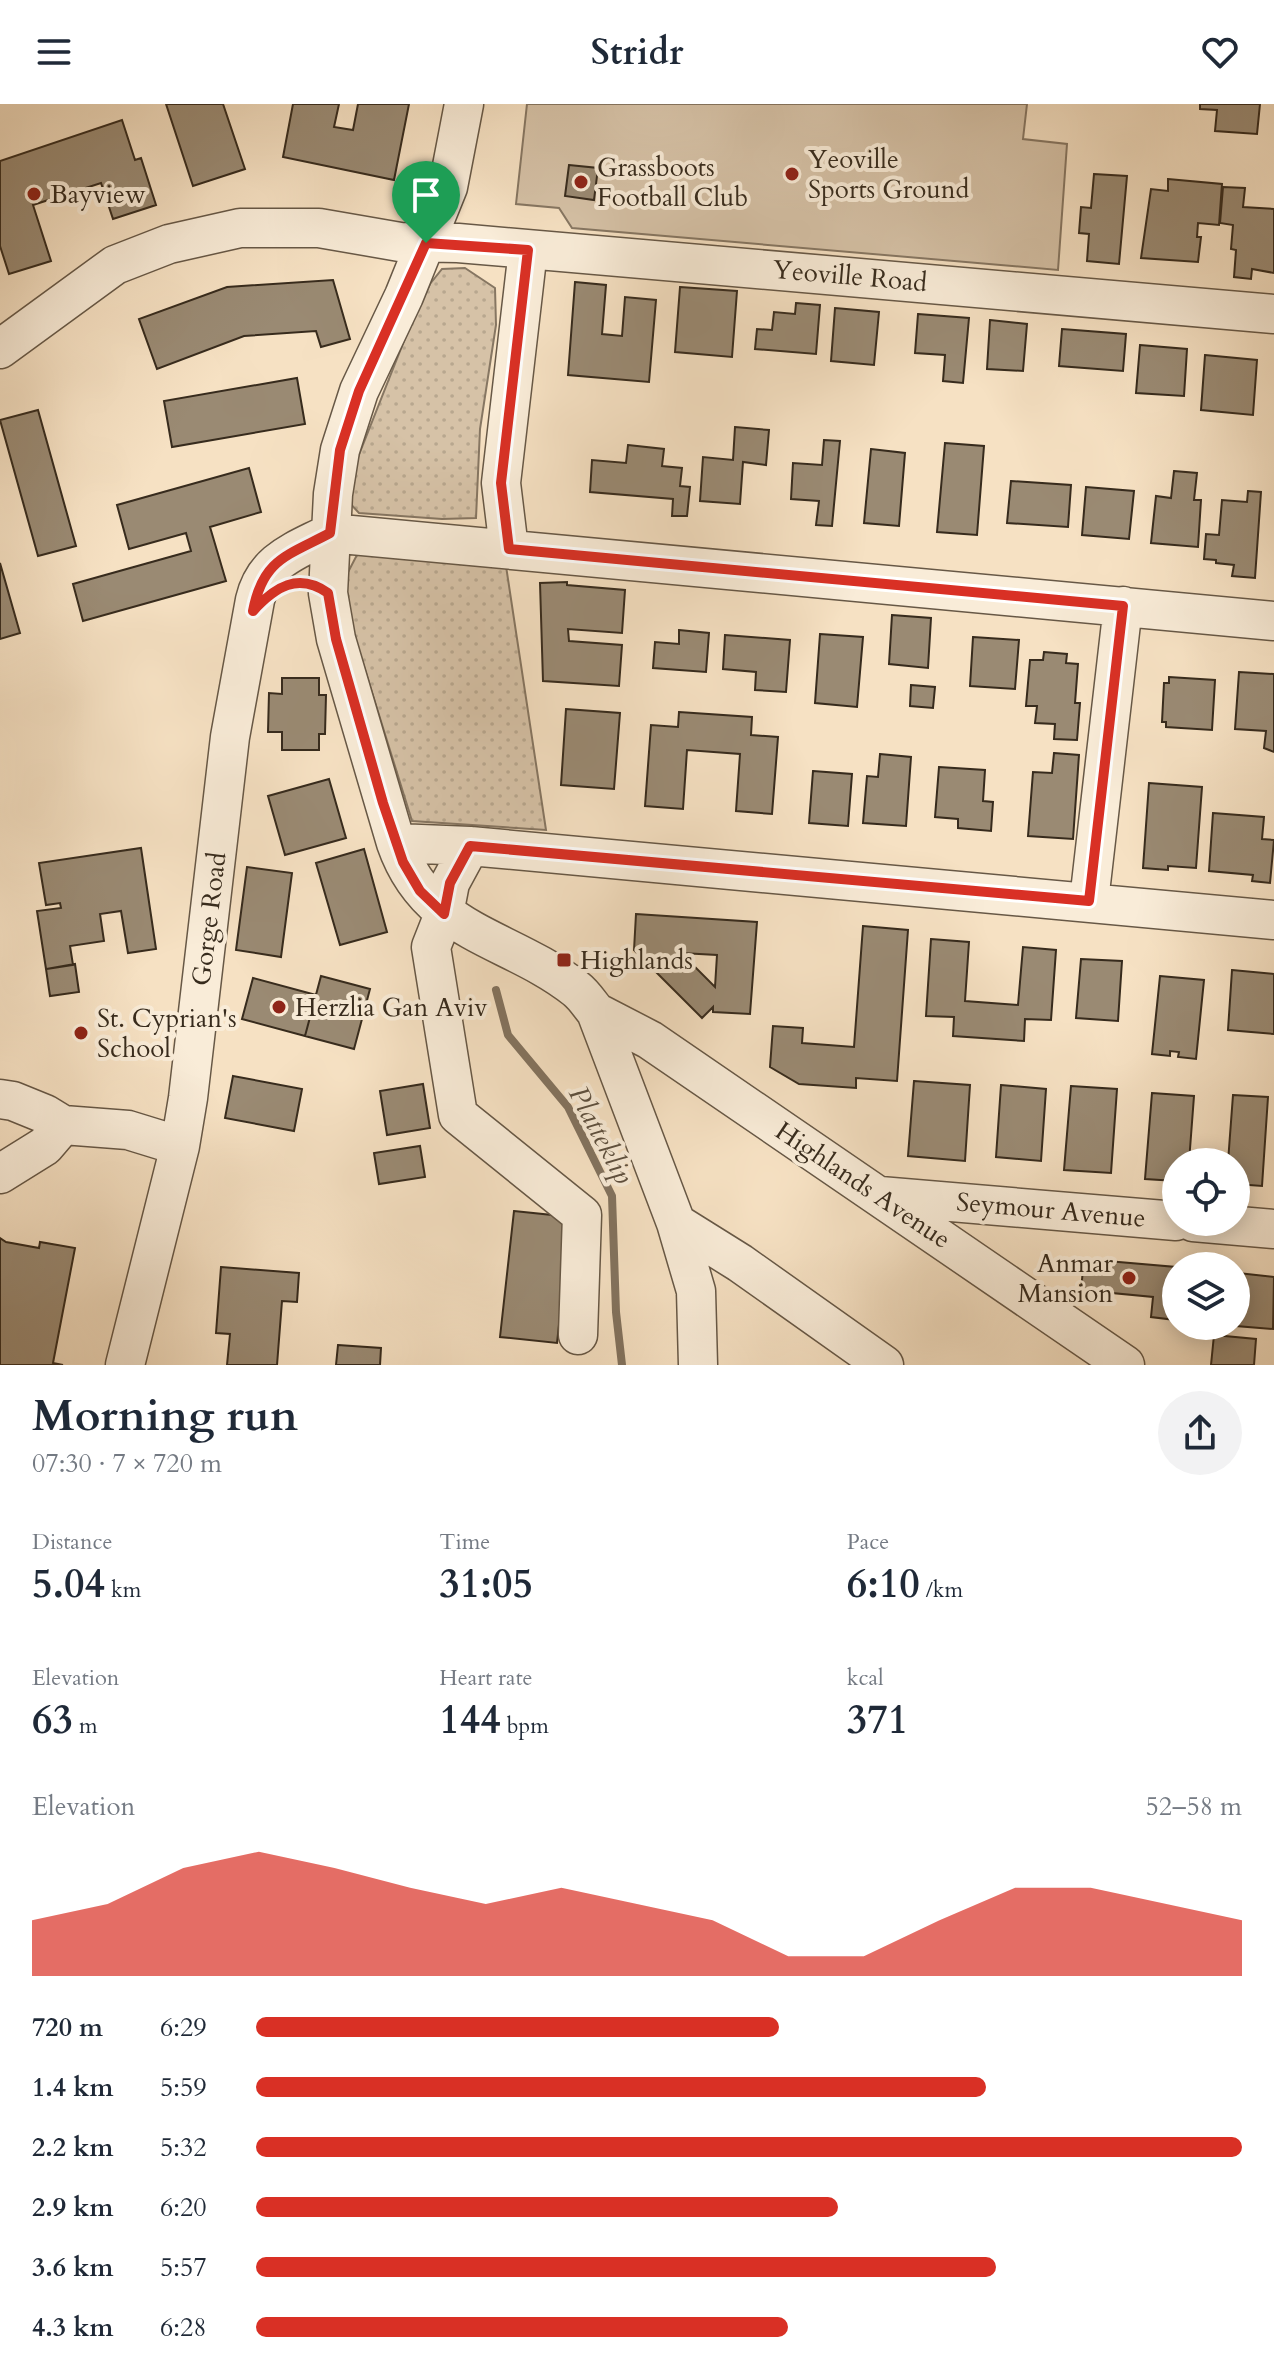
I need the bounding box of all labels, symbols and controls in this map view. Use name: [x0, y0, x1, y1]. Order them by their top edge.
text: Stridr: [591, 28, 683, 77]
icon: menu: [32, 30, 76, 74]
icon: heart: [1198, 30, 1242, 74]
place label: Yeoville Sports Ground: [808, 142, 969, 207]
place label: Grassboots Football Club: [597, 150, 748, 215]
pin: [392, 161, 460, 243]
marker: Yeoville Sports Ground: [783, 165, 801, 183]
icon: arrive: [404, 173, 448, 217]
marker: Grassboots Football Club: [572, 173, 590, 191]
place label: Bayview: [50, 177, 146, 212]
marker: Bayview: [25, 185, 43, 203]
street label: Yeoville Road: [771, 252, 929, 300]
street label: Gorge Road: [183, 850, 235, 988]
place label: Highlands: [580, 943, 693, 978]
marker: Highlands: [555, 951, 573, 969]
place label: Herzlia Gan Aviv: [295, 990, 488, 1025]
marker: Herzlia Gan Aviv: [270, 998, 288, 1016]
place label: St. Cyprian's School: [97, 1001, 237, 1066]
marker: St. Cyprian's School: [72, 1024, 90, 1042]
water label: Platteklip: [559, 1079, 643, 1191]
street label: Highlands Avenue: [769, 1113, 957, 1257]
map controls: [1162, 1148, 1250, 1340]
button: locate: [1162, 1148, 1250, 1236]
street label: Seymour Avenue: [955, 1184, 1147, 1236]
place label: Anmar Mansion: [1018, 1246, 1114, 1311]
button: layers: [1162, 1252, 1250, 1340]
marker: Anmar Mansion: [1120, 1269, 1138, 1287]
text: Morning run: [32, 1386, 298, 1446]
button: share: [1158, 1391, 1242, 1475]
text: 07:30 · 7 × 720 m: [32, 1446, 222, 1481]
text: Distance: [32, 1527, 112, 1557]
text: Time: [439, 1527, 490, 1557]
text: Pace: [847, 1527, 889, 1557]
text: 5.04: [32, 1557, 105, 1612]
text: 31:05: [439, 1557, 533, 1612]
text: 6:10: [847, 1557, 920, 1612]
text: km: [105, 1575, 141, 1605]
text: /km: [920, 1575, 963, 1605]
text: Elevation: [32, 1663, 119, 1693]
text: Heart rate: [439, 1663, 533, 1693]
text: kcal: [847, 1663, 884, 1693]
text: 63: [32, 1693, 73, 1748]
text: 144: [439, 1693, 501, 1748]
text: 371: [847, 1693, 908, 1748]
text: m: [73, 1711, 98, 1741]
text: bpm: [501, 1711, 549, 1741]
text: Elevation: [32, 1789, 135, 1824]
text: 52–58 m: [1145, 1789, 1242, 1824]
text: 720 m: [32, 2010, 103, 2045]
text: 6:29: [160, 2010, 207, 2045]
text: 1.4 km: [32, 2070, 113, 2105]
text: 5:59: [160, 2070, 207, 2105]
text: 2.2 km: [32, 2130, 113, 2165]
text: 5:32: [160, 2130, 207, 2165]
text: 2.9 km: [32, 2190, 113, 2225]
text: 6:20: [160, 2190, 207, 2225]
text: 3.6 km: [32, 2250, 113, 2285]
text: 5:57: [160, 2250, 207, 2285]
text: 4.3 km: [32, 2310, 113, 2345]
text: 6:28: [160, 2310, 207, 2345]

